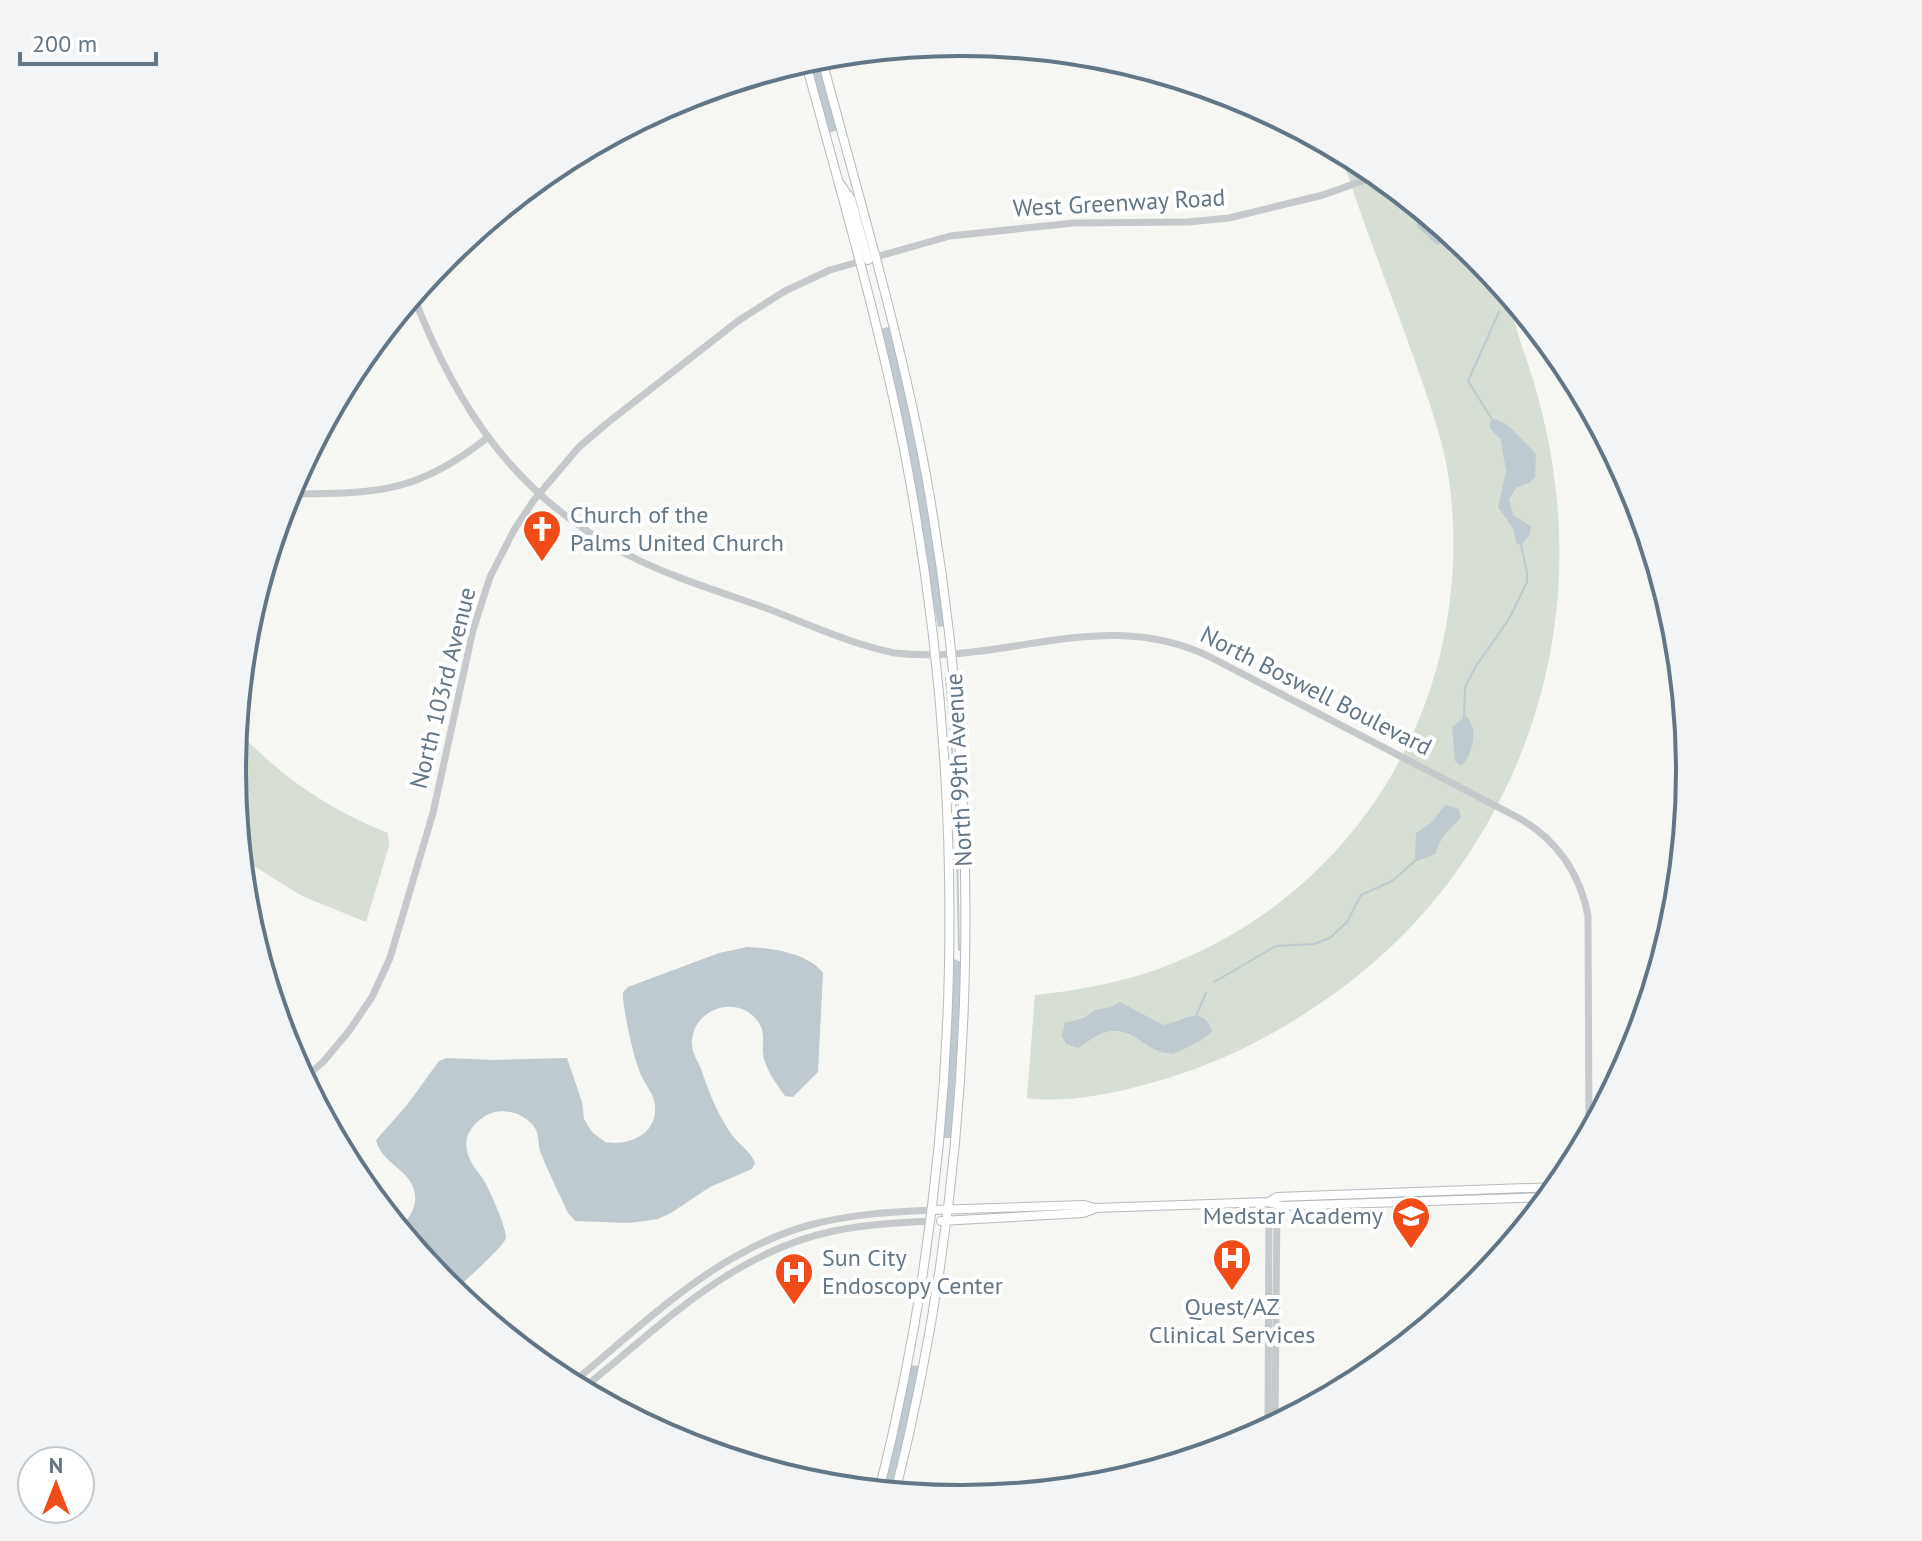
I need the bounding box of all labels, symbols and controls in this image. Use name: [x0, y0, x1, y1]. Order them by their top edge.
scale bar: [20, 16, 156, 66]
text: 200 m: [32, 28, 97, 59]
street label: West Greenway Road: [1012, 181, 1226, 224]
place label: Church of the Palms United Church: [570, 499, 784, 558]
church icon: Church of the Palms United Church: [521, 508, 563, 563]
street label: North 103rd Avenue: [402, 584, 483, 792]
street label: North Boswell Boulevard: [1195, 619, 1437, 762]
street label: North 99th Avenue: [938, 673, 979, 868]
school or university icon: Medstar Academy: [1390, 1195, 1432, 1250]
place label: Medstar Academy: [1203, 1200, 1383, 1231]
hospital icon: Quest/AZ Clinical Services: [1211, 1237, 1253, 1292]
place label: Sun City Endoscopy Center: [822, 1242, 1003, 1301]
hospital icon: Sun City Endoscopy Center: [773, 1251, 815, 1306]
place label: Quest/AZ Clinical Services: [1149, 1291, 1315, 1350]
north arrow: [16, 1445, 96, 1525]
text: N: [49, 1451, 63, 1479]

